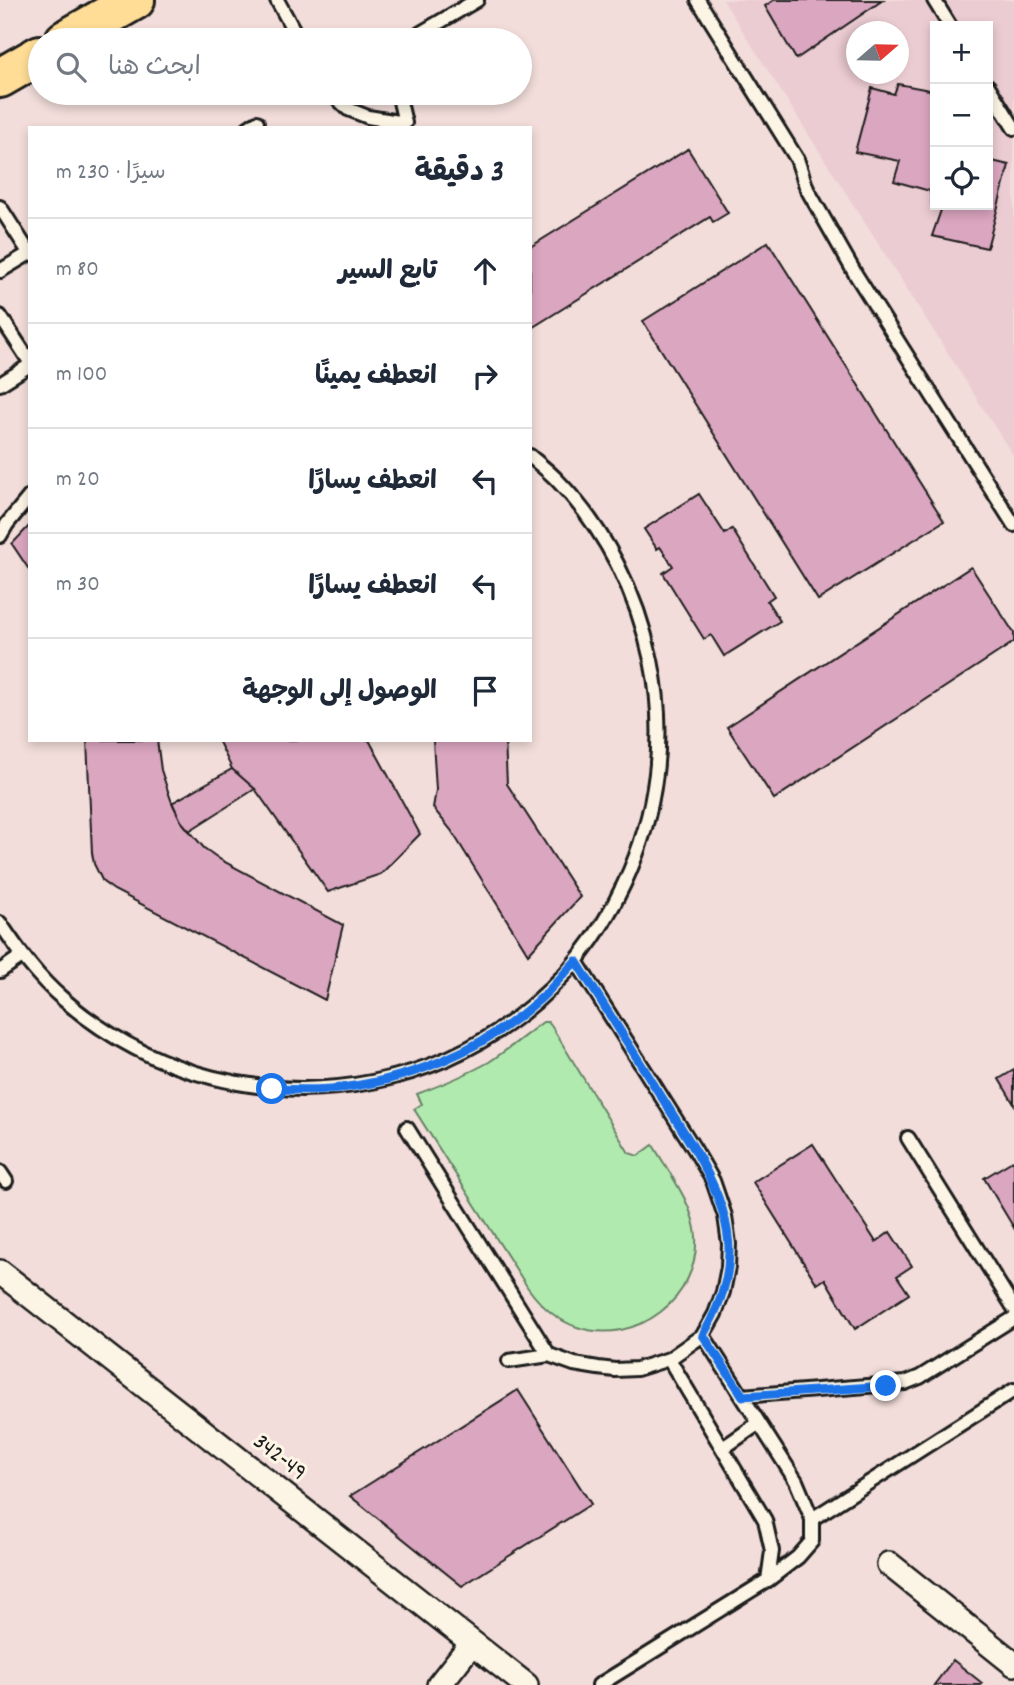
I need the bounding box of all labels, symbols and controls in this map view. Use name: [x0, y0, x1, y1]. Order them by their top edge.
north arrow: [846, 21, 909, 84]
map controls: [930, 21, 993, 210]
button: +: [930, 21, 993, 84]
search box: [28, 28, 532, 105]
icon: search: [52, 48, 90, 86]
text: ابحث هنا: [108, 50, 201, 87]
button: −: [930, 84, 993, 147]
button: locate: [930, 147, 993, 210]
text: 3 دقيقة: [415, 153, 504, 196]
text: سيرًا · 230 m: [56, 157, 166, 190]
icon: ahead: [466, 252, 504, 290]
text: 80 m: [56, 254, 99, 287]
text: تابع السير: [338, 254, 437, 291]
icon: right: [466, 357, 504, 395]
text: 100 m: [56, 359, 107, 392]
text: انعطف يمينًا: [315, 359, 437, 396]
icon: left: [466, 462, 504, 500]
text: 20 m: [56, 464, 100, 497]
text: انعطف يسارًا: [308, 464, 437, 501]
icon: left: [466, 567, 504, 605]
text: 30 m: [56, 569, 100, 602]
text: انعطف يسارًا: [308, 569, 437, 606]
icon: arrive: [466, 672, 504, 710]
text: الوصول إلى الوجهة: [242, 674, 437, 711]
route start: [256, 1073, 287, 1104]
route end: [870, 1370, 901, 1401]
street label: 342-49: [245, 1426, 313, 1490]

